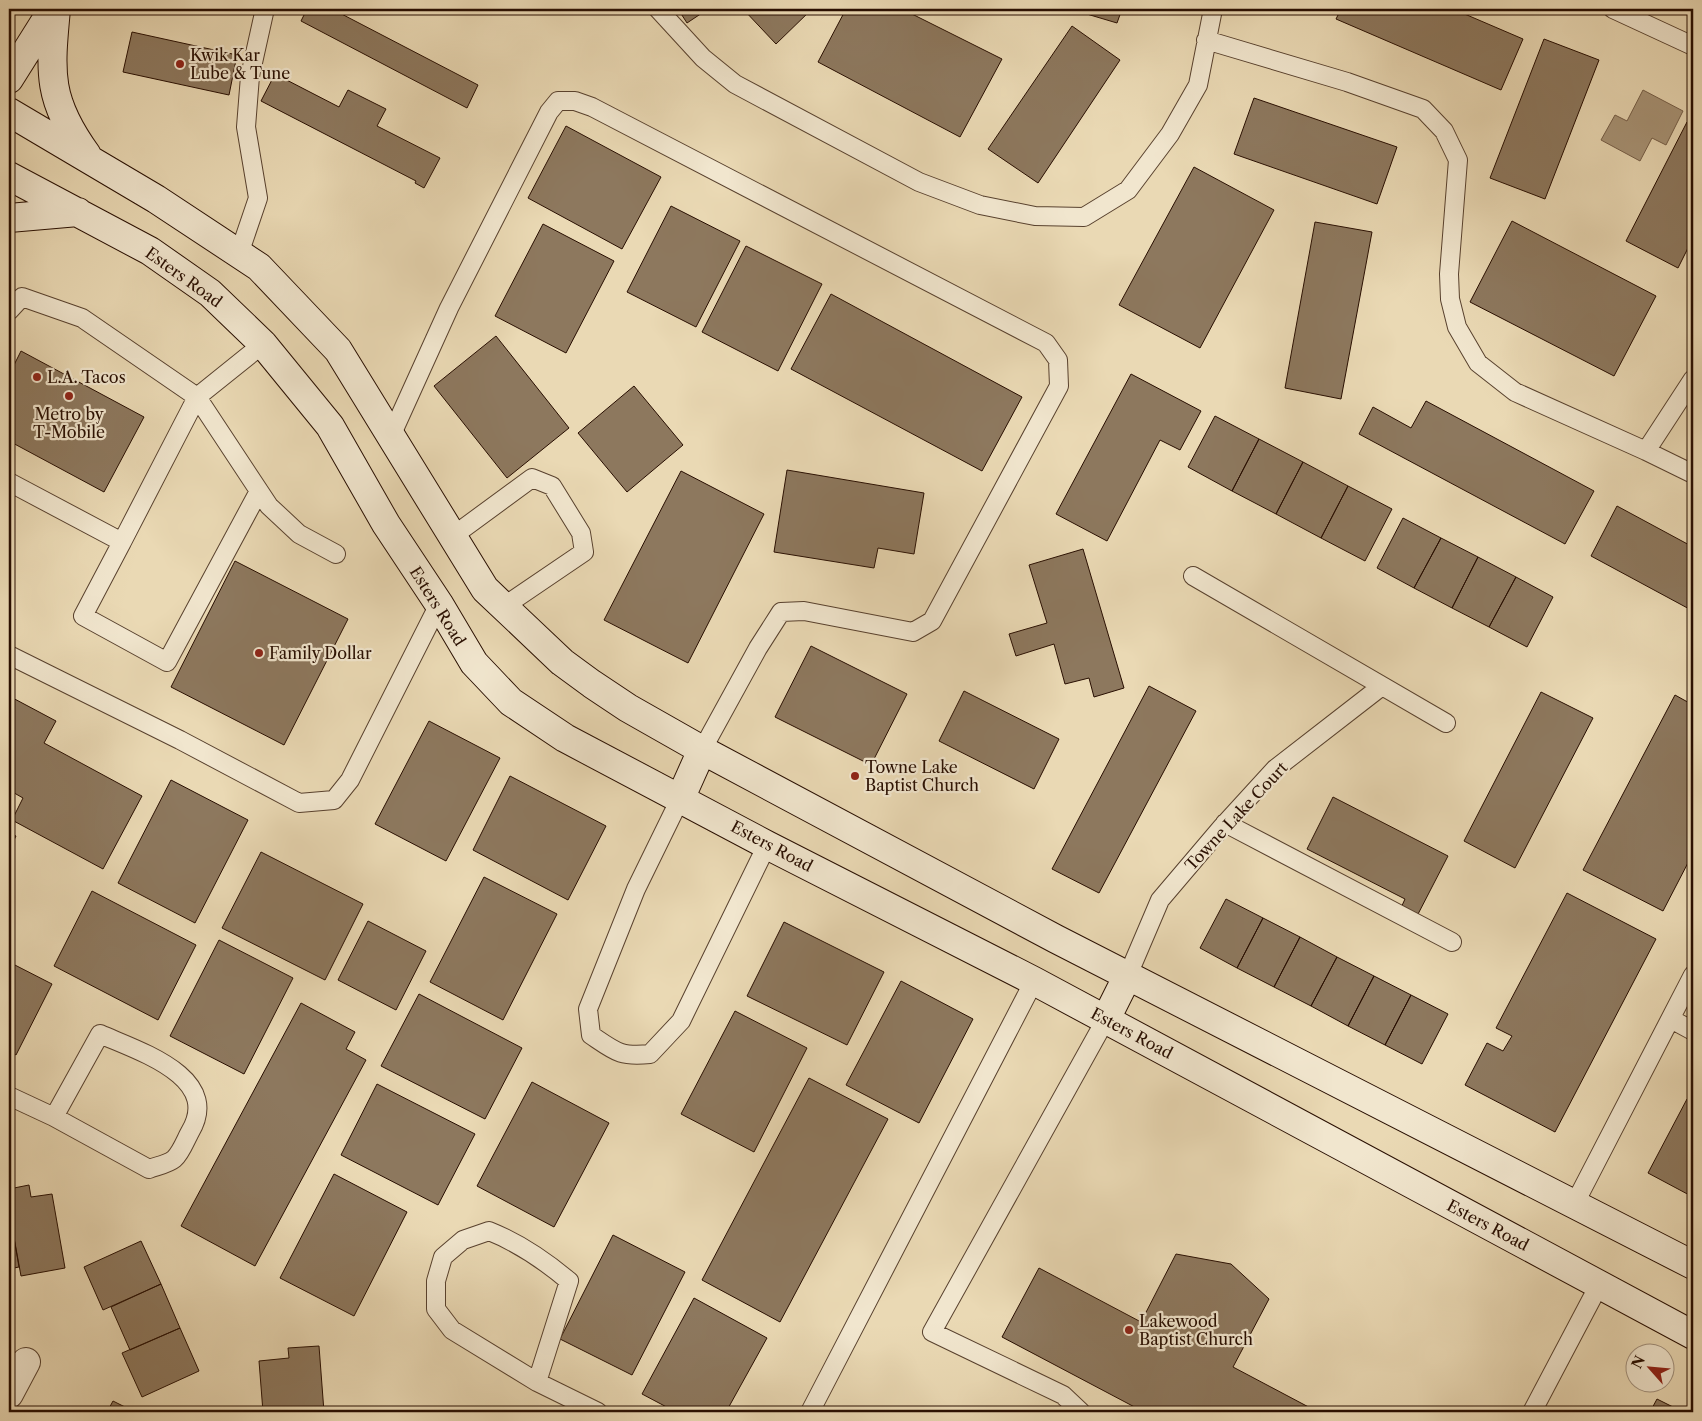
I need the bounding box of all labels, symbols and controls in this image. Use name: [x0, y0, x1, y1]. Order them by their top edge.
place label: Kwik Kar Lube & Tune: [190, 45, 290, 83]
marker: Kwik Kar Lube & Tune: [174, 58, 186, 70]
street label: Esters Road: [142, 242, 227, 312]
place label: L.A. Tacos: [47, 367, 126, 387]
marker: L.A. Tacos: [31, 371, 43, 383]
marker: Metro by T-Mobile: [63, 390, 75, 402]
place label: Metro by T-Mobile: [33, 404, 105, 442]
street label: Esters Road: [406, 563, 470, 650]
place label: Family Dollar: [269, 643, 372, 663]
marker: Family Dollar: [253, 647, 265, 659]
place label: Towne Lake Baptist Church: [865, 757, 979, 795]
street label: Towne Lake Court: [1180, 757, 1292, 875]
marker: Towne Lake Baptist Church: [849, 770, 861, 782]
street label: Esters Road: [728, 816, 817, 876]
street label: Esters Road: [1088, 1003, 1177, 1063]
street label: Esters Road: [1444, 1195, 1533, 1255]
place label: Lakewood Baptist Church: [1139, 1311, 1253, 1349]
marker: Lakewood Baptist Church: [1123, 1324, 1135, 1336]
north arrow: [1624, 1344, 1674, 1394]
text: N: [1628, 1353, 1649, 1372]

